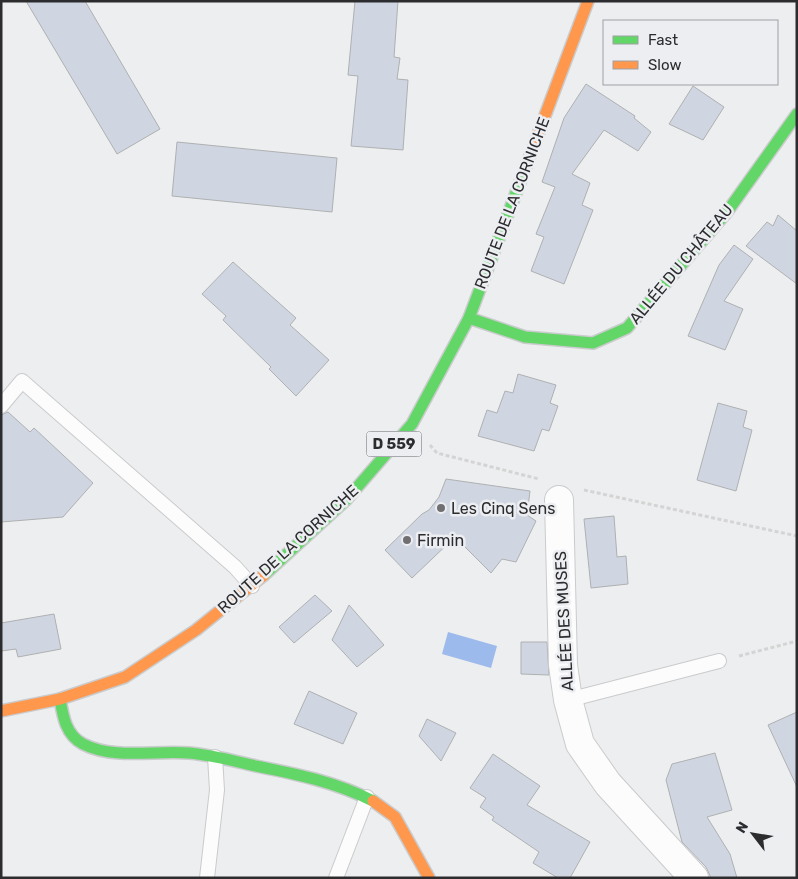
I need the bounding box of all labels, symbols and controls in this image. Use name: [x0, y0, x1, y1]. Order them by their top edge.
legend: [603, 20, 778, 85]
text: Fast: [648, 31, 678, 49]
text: Slow: [648, 56, 681, 74]
street label: ROUTE DE LA CORNICHE: [470, 114, 554, 292]
street label: ALLÉE DU CHÂTEAU: [625, 200, 737, 328]
road number: D 559: [366, 432, 422, 456]
street label: ROUTE DE LA CORNICHE: [214, 481, 362, 617]
place label: Les Cinq Sens: [451, 499, 555, 518]
marker: Les Cinq Sens: [435, 502, 447, 514]
place label: Firmin: [417, 531, 464, 550]
marker: Firmin: [401, 534, 413, 546]
street label: ALLÉE DES MUSES: [551, 550, 577, 691]
north arrow: [728, 809, 778, 859]
text: N: [732, 819, 752, 836]

